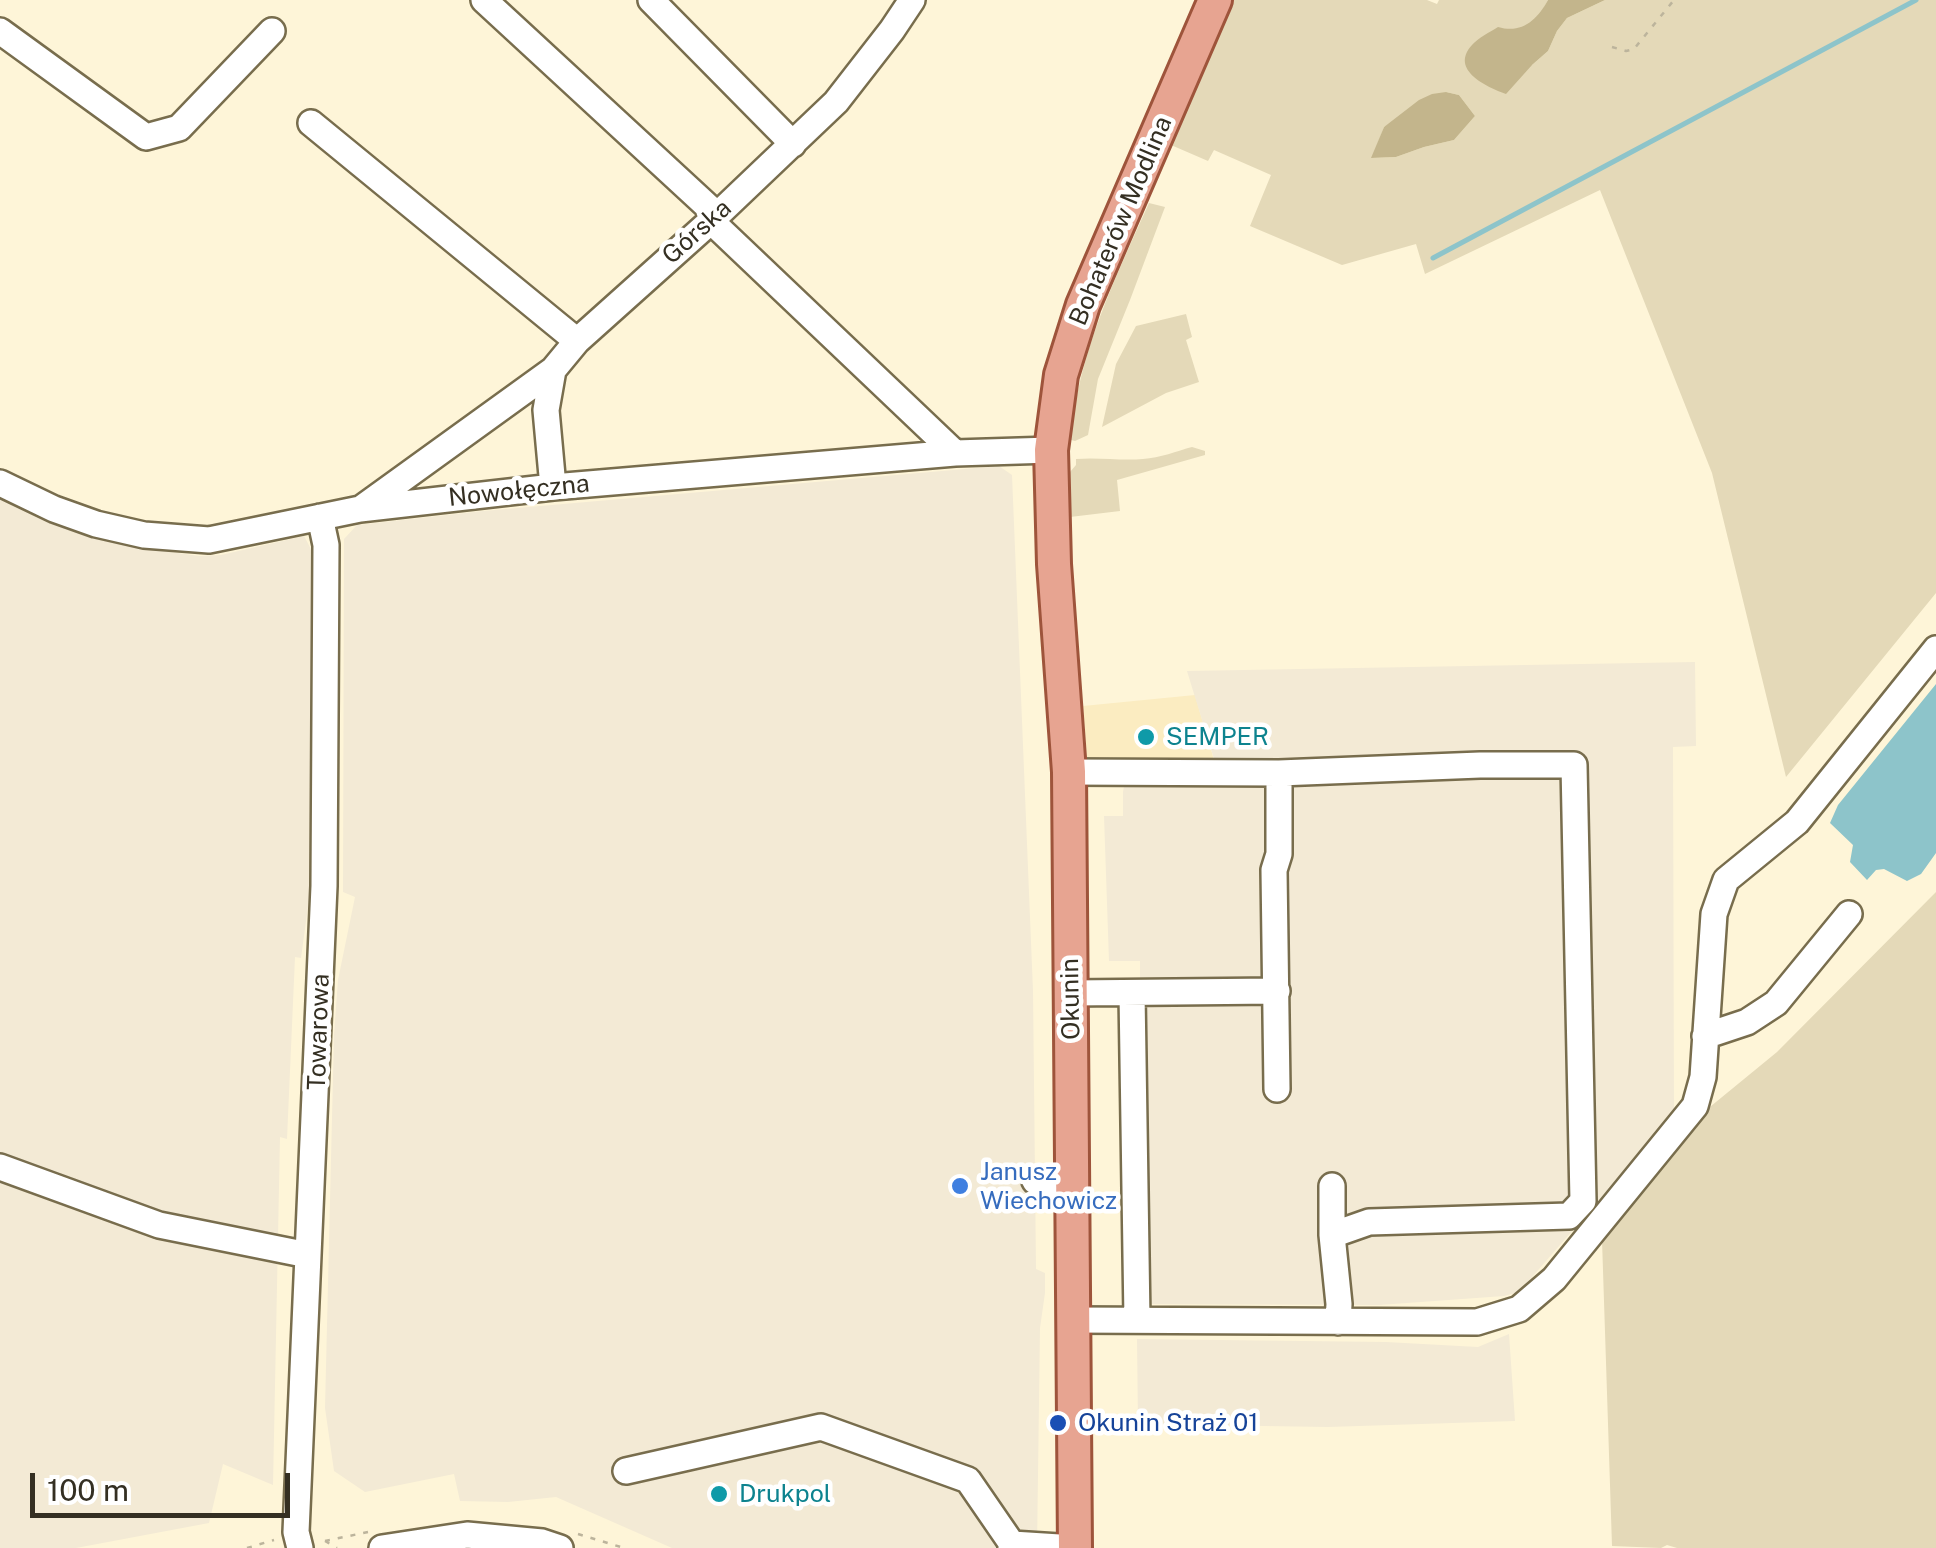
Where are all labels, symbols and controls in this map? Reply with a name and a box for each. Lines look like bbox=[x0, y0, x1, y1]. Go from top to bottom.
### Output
street label: Bohaterów Modlina bbox=[1063, 112, 1179, 330]
street label: Górska bbox=[656, 193, 738, 271]
street label: Nowołęczna bbox=[447, 469, 591, 513]
place label: SEMPER bbox=[1166, 722, 1269, 752]
marker: SEMPER bbox=[1135, 726, 1157, 748]
street label: Okunin bbox=[1055, 958, 1087, 1040]
street label: Towarowa bbox=[302, 973, 336, 1091]
place label: Janusz Wiechowicz bbox=[980, 1157, 1117, 1216]
marker: Janusz Wiechowicz bbox=[949, 1175, 971, 1197]
place label: Okunin Straż 01 bbox=[1078, 1408, 1259, 1438]
marker: Okunin Straż 01 bbox=[1047, 1412, 1069, 1434]
scale bar bbox=[35, 1453, 295, 1515]
text: 100 m bbox=[47, 1472, 129, 1508]
place label: Drukpol bbox=[739, 1479, 831, 1509]
marker: Drukpol bbox=[708, 1483, 730, 1505]

